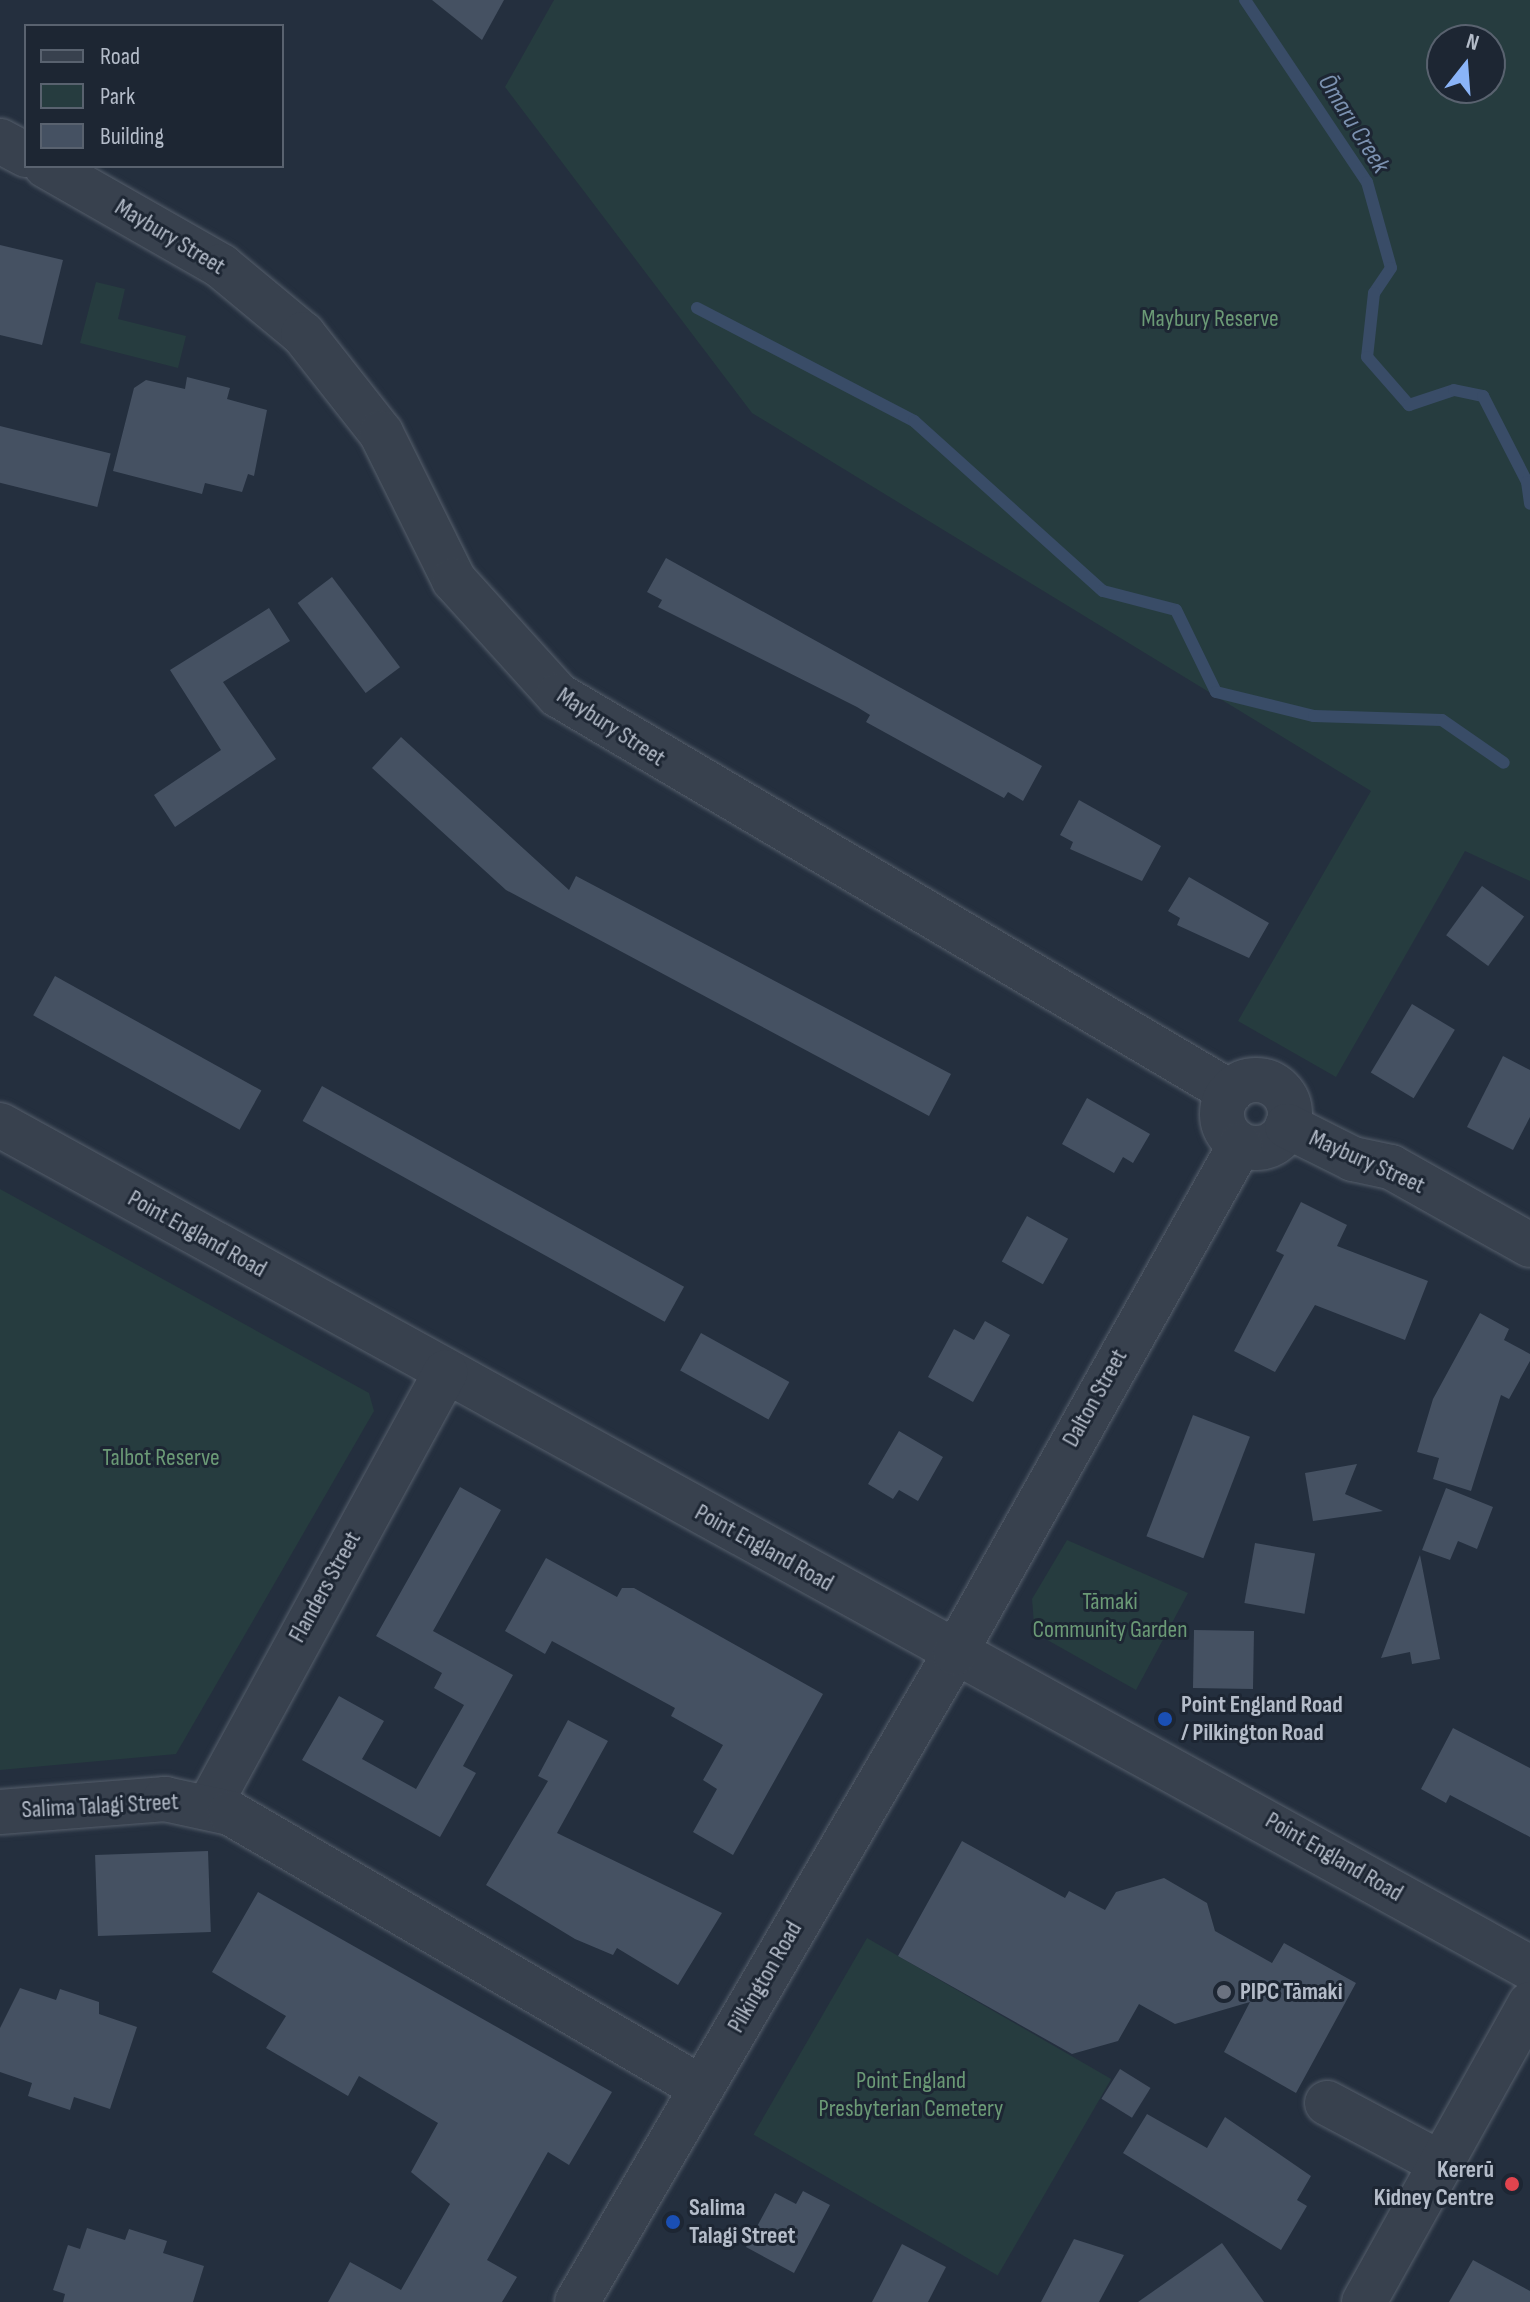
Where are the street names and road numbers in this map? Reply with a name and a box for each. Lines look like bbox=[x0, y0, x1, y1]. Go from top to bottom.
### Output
street label: Maybury Street bbox=[110, 193, 230, 281]
street label: Maybury Street bbox=[551, 681, 671, 773]
street label: Maybury Street bbox=[1305, 1124, 1429, 1200]
street label: Point England Road bbox=[123, 1184, 271, 1284]
street label: Dalton Street bbox=[1056, 1344, 1134, 1452]
street label: Point England Road bbox=[690, 1498, 838, 1598]
street label: Flanders Street bbox=[283, 1527, 367, 1647]
street label: Salima Talagi Street bbox=[21, 1788, 179, 1824]
street label: Point England Road bbox=[1260, 1806, 1408, 1908]
street label: Pilkington Road bbox=[722, 1916, 808, 2038]

